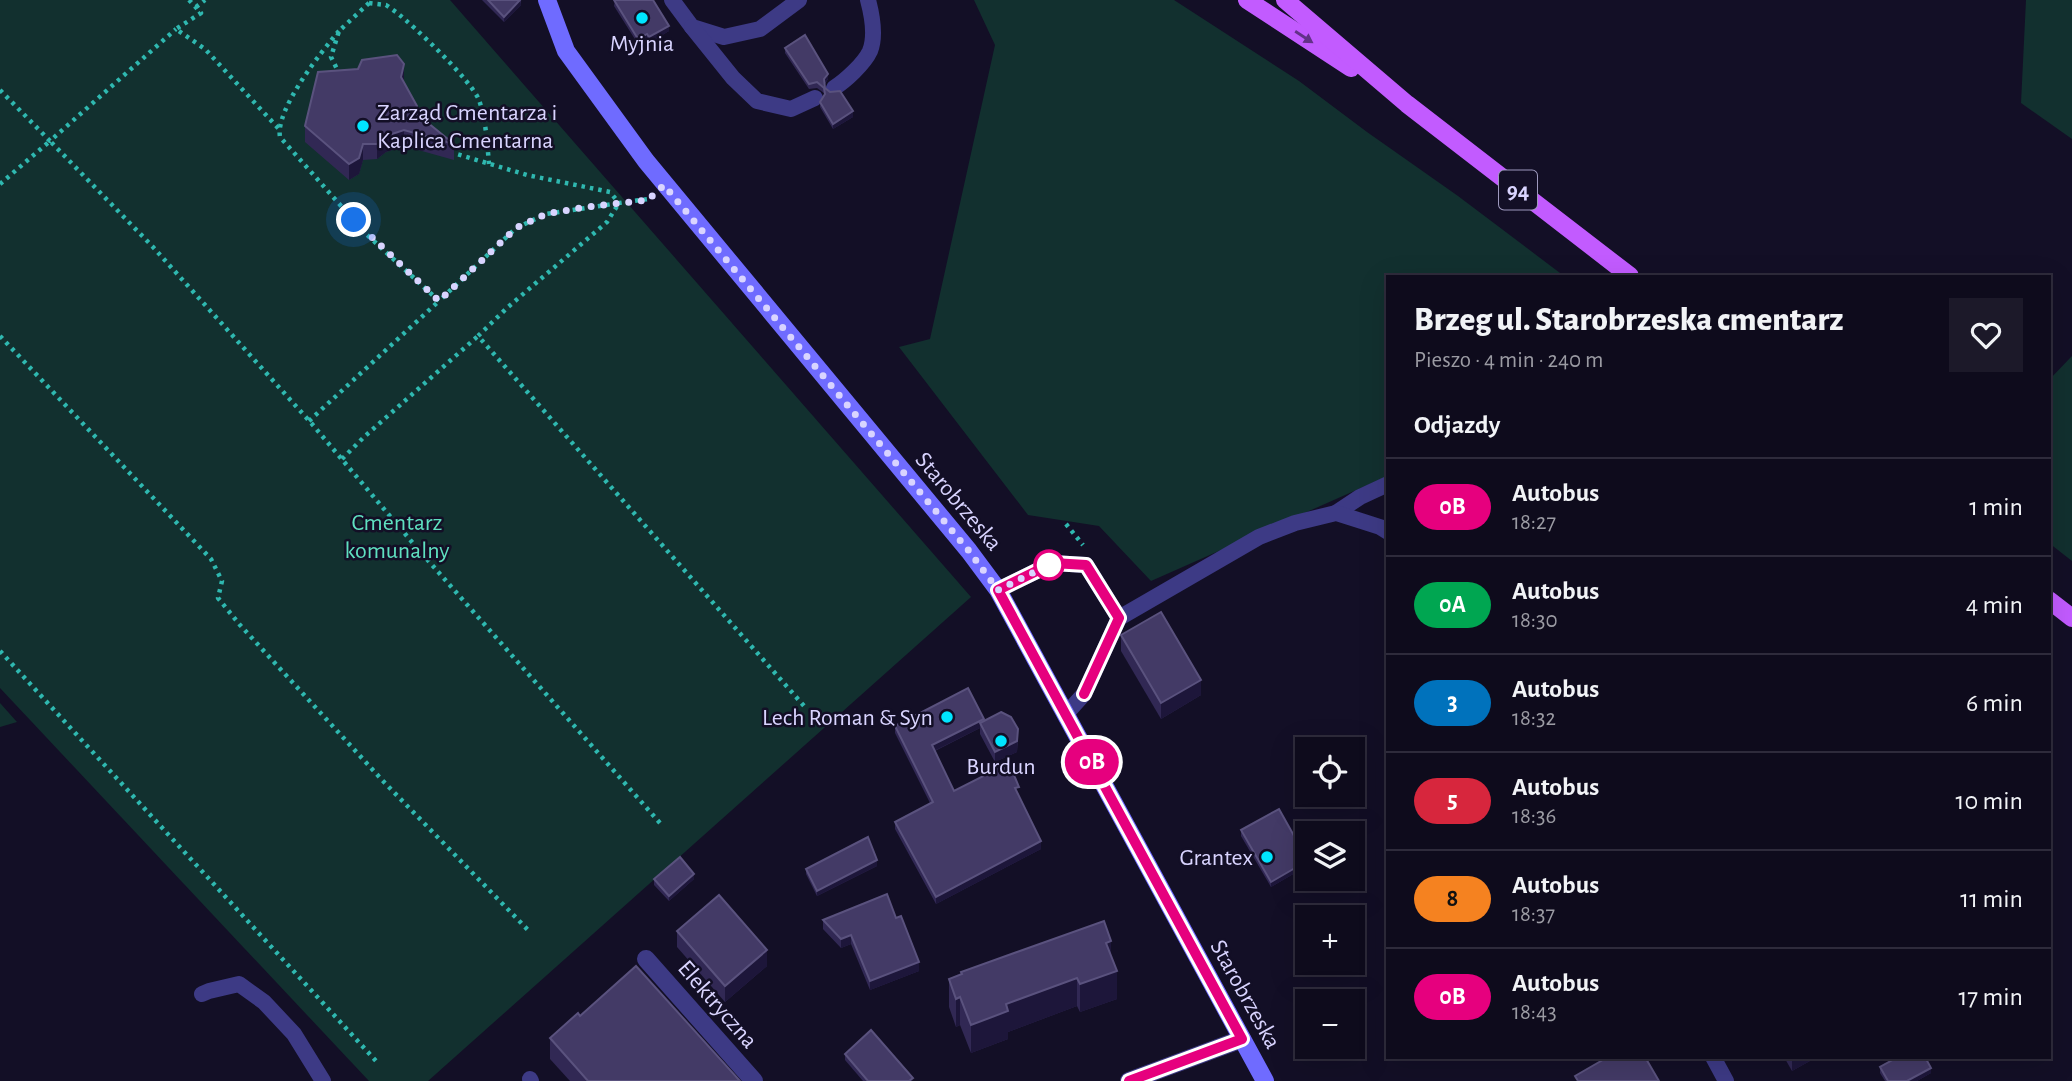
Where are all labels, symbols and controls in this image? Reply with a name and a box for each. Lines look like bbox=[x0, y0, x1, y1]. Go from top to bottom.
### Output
marker: Myjnia bbox=[634, 10, 650, 26]
one-way arrow bbox=[1294, 31, 1314, 44]
place label: Myjnia bbox=[610, 32, 674, 56]
place label: Zarząd Cmentarza i Kaplica Cmentarna bbox=[377, 101, 557, 153]
marker: Zarząd Cmentarza i Kaplica Cmentarna bbox=[355, 118, 371, 134]
road number: 94 bbox=[1499, 170, 1537, 210]
your location bbox=[336, 202, 371, 237]
button: heart bbox=[1949, 298, 2023, 372]
text: Brzeg ul. Starobrzeska cmentarz bbox=[1414, 304, 1843, 337]
text: Pieszo · 4 min · 240 m bbox=[1414, 349, 1603, 372]
text: Odjazdy bbox=[1414, 412, 1500, 438]
street label: Starobrzeska bbox=[910, 448, 1006, 555]
text: Autobus bbox=[1512, 480, 1599, 506]
text: 1 min bbox=[1969, 494, 2023, 520]
text: 0B bbox=[1439, 495, 1466, 519]
park label: Cmentarz komunalny bbox=[345, 511, 449, 563]
text: 18:27 bbox=[1512, 511, 1556, 534]
unlabelled marker bbox=[1034, 550, 1064, 580]
text: Autobus bbox=[1512, 578, 1599, 604]
text: 4 min bbox=[1966, 592, 2023, 618]
text: 0A bbox=[1439, 593, 1466, 617]
text: 18:30 bbox=[1512, 609, 1558, 632]
text: Autobus bbox=[1512, 676, 1599, 702]
text: 6 min bbox=[1966, 690, 2023, 716]
text: 3 bbox=[1447, 691, 1458, 715]
place label: Lech Roman & Syn bbox=[762, 706, 933, 730]
text: 18:32 bbox=[1512, 707, 1556, 730]
marker: Lech Roman & Syn bbox=[939, 709, 955, 725]
marker: Burdun bbox=[993, 733, 1009, 749]
map controls bbox=[1295, 737, 1365, 1059]
button: locate bbox=[1295, 737, 1365, 807]
line badge: 0B bbox=[1060, 739, 1124, 785]
text: 0B bbox=[1079, 750, 1105, 774]
place label: Burdun bbox=[966, 755, 1036, 779]
text: Autobus bbox=[1512, 774, 1599, 800]
text: 10 min bbox=[1956, 788, 2023, 814]
text: 5 bbox=[1447, 789, 1458, 813]
text: 18:36 bbox=[1512, 805, 1556, 828]
button: layers bbox=[1295, 821, 1365, 891]
place label: Grantex bbox=[1180, 846, 1254, 870]
marker: Grantex bbox=[1259, 849, 1275, 865]
text: Autobus bbox=[1512, 872, 1599, 898]
text: 11 min bbox=[1960, 886, 2023, 912]
text: 8 bbox=[1447, 887, 1458, 911]
text: 18:37 bbox=[1512, 903, 1555, 926]
button: + bbox=[1295, 905, 1365, 975]
street label: Starobrzeska bbox=[1205, 936, 1285, 1053]
street label: Elektryczna bbox=[673, 956, 762, 1053]
text: Autobus bbox=[1512, 970, 1599, 996]
text: 17 min bbox=[1958, 984, 2023, 1010]
text: 0B bbox=[1439, 985, 1466, 1009]
button: − bbox=[1295, 989, 1365, 1059]
text: 18:43 bbox=[1512, 1001, 1557, 1024]

